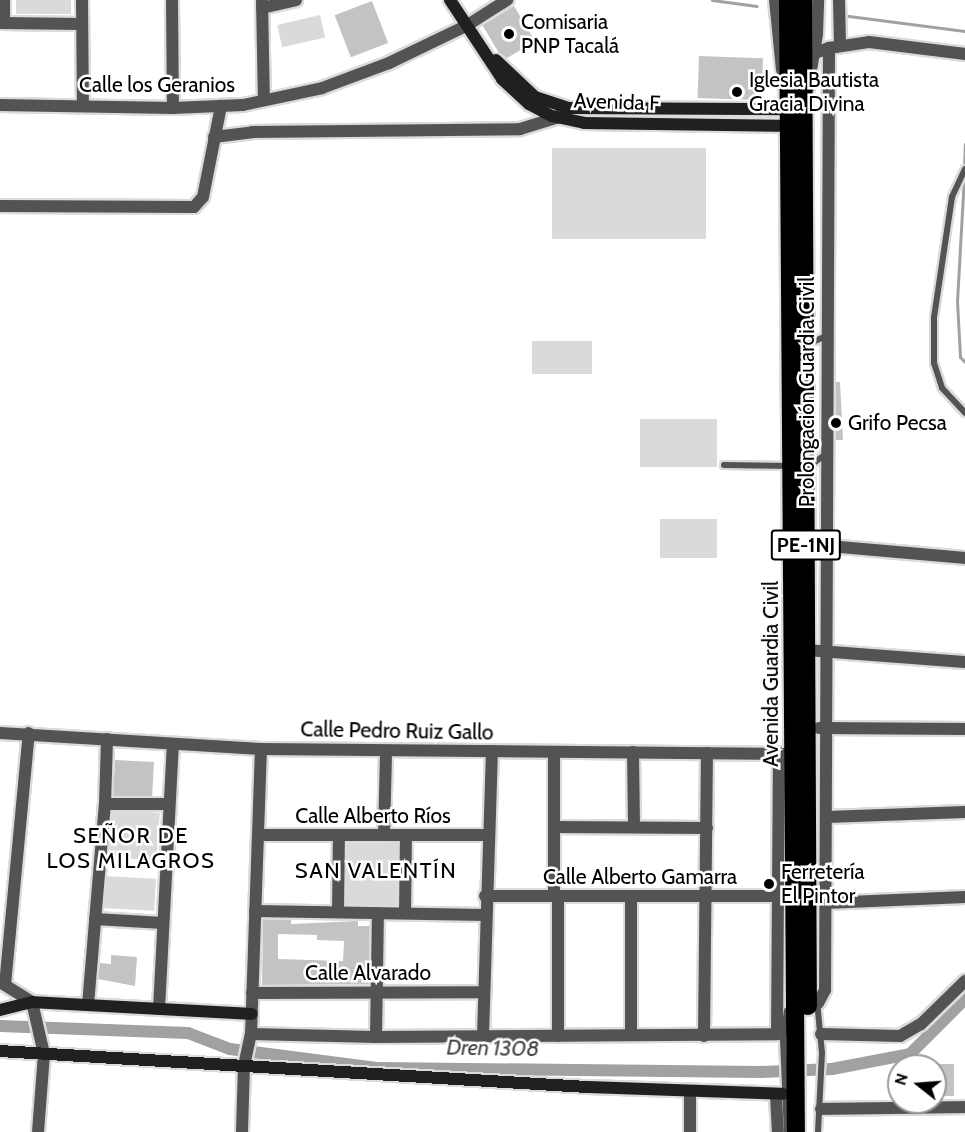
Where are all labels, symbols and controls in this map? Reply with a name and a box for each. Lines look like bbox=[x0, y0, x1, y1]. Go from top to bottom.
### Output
place label: Comisaria PNP Tacalá bbox=[521, 9, 619, 59]
marker: Comisaria PNP Tacalá bbox=[502, 27, 516, 41]
place label: Iglesia Bautista Gracia Divina bbox=[749, 67, 879, 117]
street label: Calle los Geranios bbox=[79, 72, 235, 98]
marker: Iglesia Bautista Gracia Divina bbox=[730, 85, 744, 99]
street label: Avenida F bbox=[573, 88, 661, 116]
street label: Prolongación Guardia Civil bbox=[794, 277, 820, 507]
place label: Grifo Pecsa bbox=[848, 410, 947, 436]
marker: Grifo Pecsa bbox=[829, 416, 843, 430]
road number: PE-1NJ bbox=[770, 528, 842, 562]
street label: Avenida Guardia Civil bbox=[758, 581, 784, 767]
street label: Calle Pedro Ruiz Gallo bbox=[300, 717, 494, 745]
street label: Calle Alberto Ríos bbox=[295, 803, 451, 829]
district label: SEÑOR DE LOS MILAGROS bbox=[47, 822, 215, 873]
district label: SAN VALENTÍN bbox=[295, 858, 457, 884]
place label: Ferretería El Pintor bbox=[781, 859, 864, 909]
street label: Calle Alberto Gamarra bbox=[543, 864, 737, 890]
marker: Ferretería El Pintor bbox=[762, 877, 776, 891]
street label: Calle Alvarado bbox=[305, 960, 431, 986]
water label: Dren 1308 bbox=[446, 1034, 540, 1062]
north arrow bbox=[887, 1054, 947, 1114]
text: N bbox=[890, 1071, 912, 1087]

